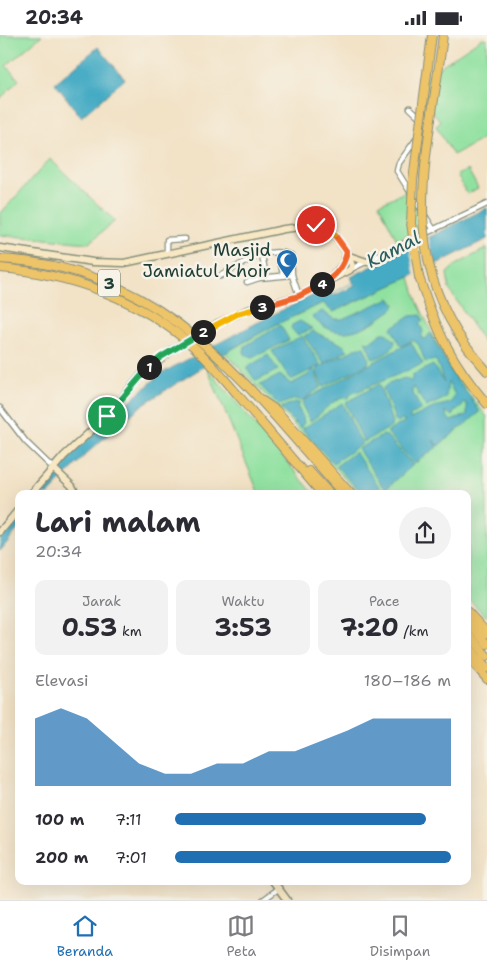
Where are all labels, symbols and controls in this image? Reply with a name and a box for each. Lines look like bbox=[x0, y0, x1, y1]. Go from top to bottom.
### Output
text: 20:34 bbox=[25, 5, 83, 30]
pin bbox=[295, 204, 337, 246]
icon: check bbox=[302, 211, 330, 239]
water label: Kamal bbox=[362, 225, 425, 274]
place label: Masjid Jamiatul Khoir bbox=[142, 238, 271, 283]
mosque icon: Masjid Jamiatul Khoir bbox=[275, 248, 299, 279]
road number: 3 bbox=[98, 269, 120, 297]
pin: 4 bbox=[310, 271, 334, 297]
text: 4 bbox=[318, 275, 327, 293]
pin: 3 bbox=[250, 295, 274, 319]
text: 3 bbox=[258, 298, 267, 316]
pin: 2 bbox=[190, 319, 216, 345]
text: 2 bbox=[199, 323, 208, 341]
pin: 1 bbox=[136, 355, 162, 379]
text: 1 bbox=[146, 358, 153, 376]
pin bbox=[86, 395, 128, 437]
icon: arrive bbox=[93, 402, 121, 430]
text: Lari malam bbox=[35, 503, 200, 541]
button: share bbox=[399, 507, 451, 559]
text: 20:34 bbox=[35, 541, 82, 562]
text: Jarak bbox=[82, 592, 121, 610]
text: Waktu bbox=[221, 592, 265, 610]
text: Pace bbox=[369, 592, 400, 610]
text: 0.53 bbox=[61, 610, 117, 644]
text: 3:53 bbox=[214, 610, 272, 644]
text: 7:20 bbox=[340, 610, 399, 644]
text: km bbox=[117, 622, 142, 640]
text: /km bbox=[399, 622, 429, 640]
text: Elevasi bbox=[35, 670, 89, 691]
text: 180–186 m bbox=[364, 670, 451, 691]
text: 100 m bbox=[35, 809, 84, 830]
text: 7:11 bbox=[115, 809, 142, 830]
text: 200 m bbox=[35, 847, 88, 868]
text: 7:01 bbox=[115, 847, 147, 868]
tab: Beranda bbox=[57, 912, 113, 960]
tab: Peta bbox=[226, 912, 256, 960]
tab: Disimpan bbox=[370, 912, 430, 960]

